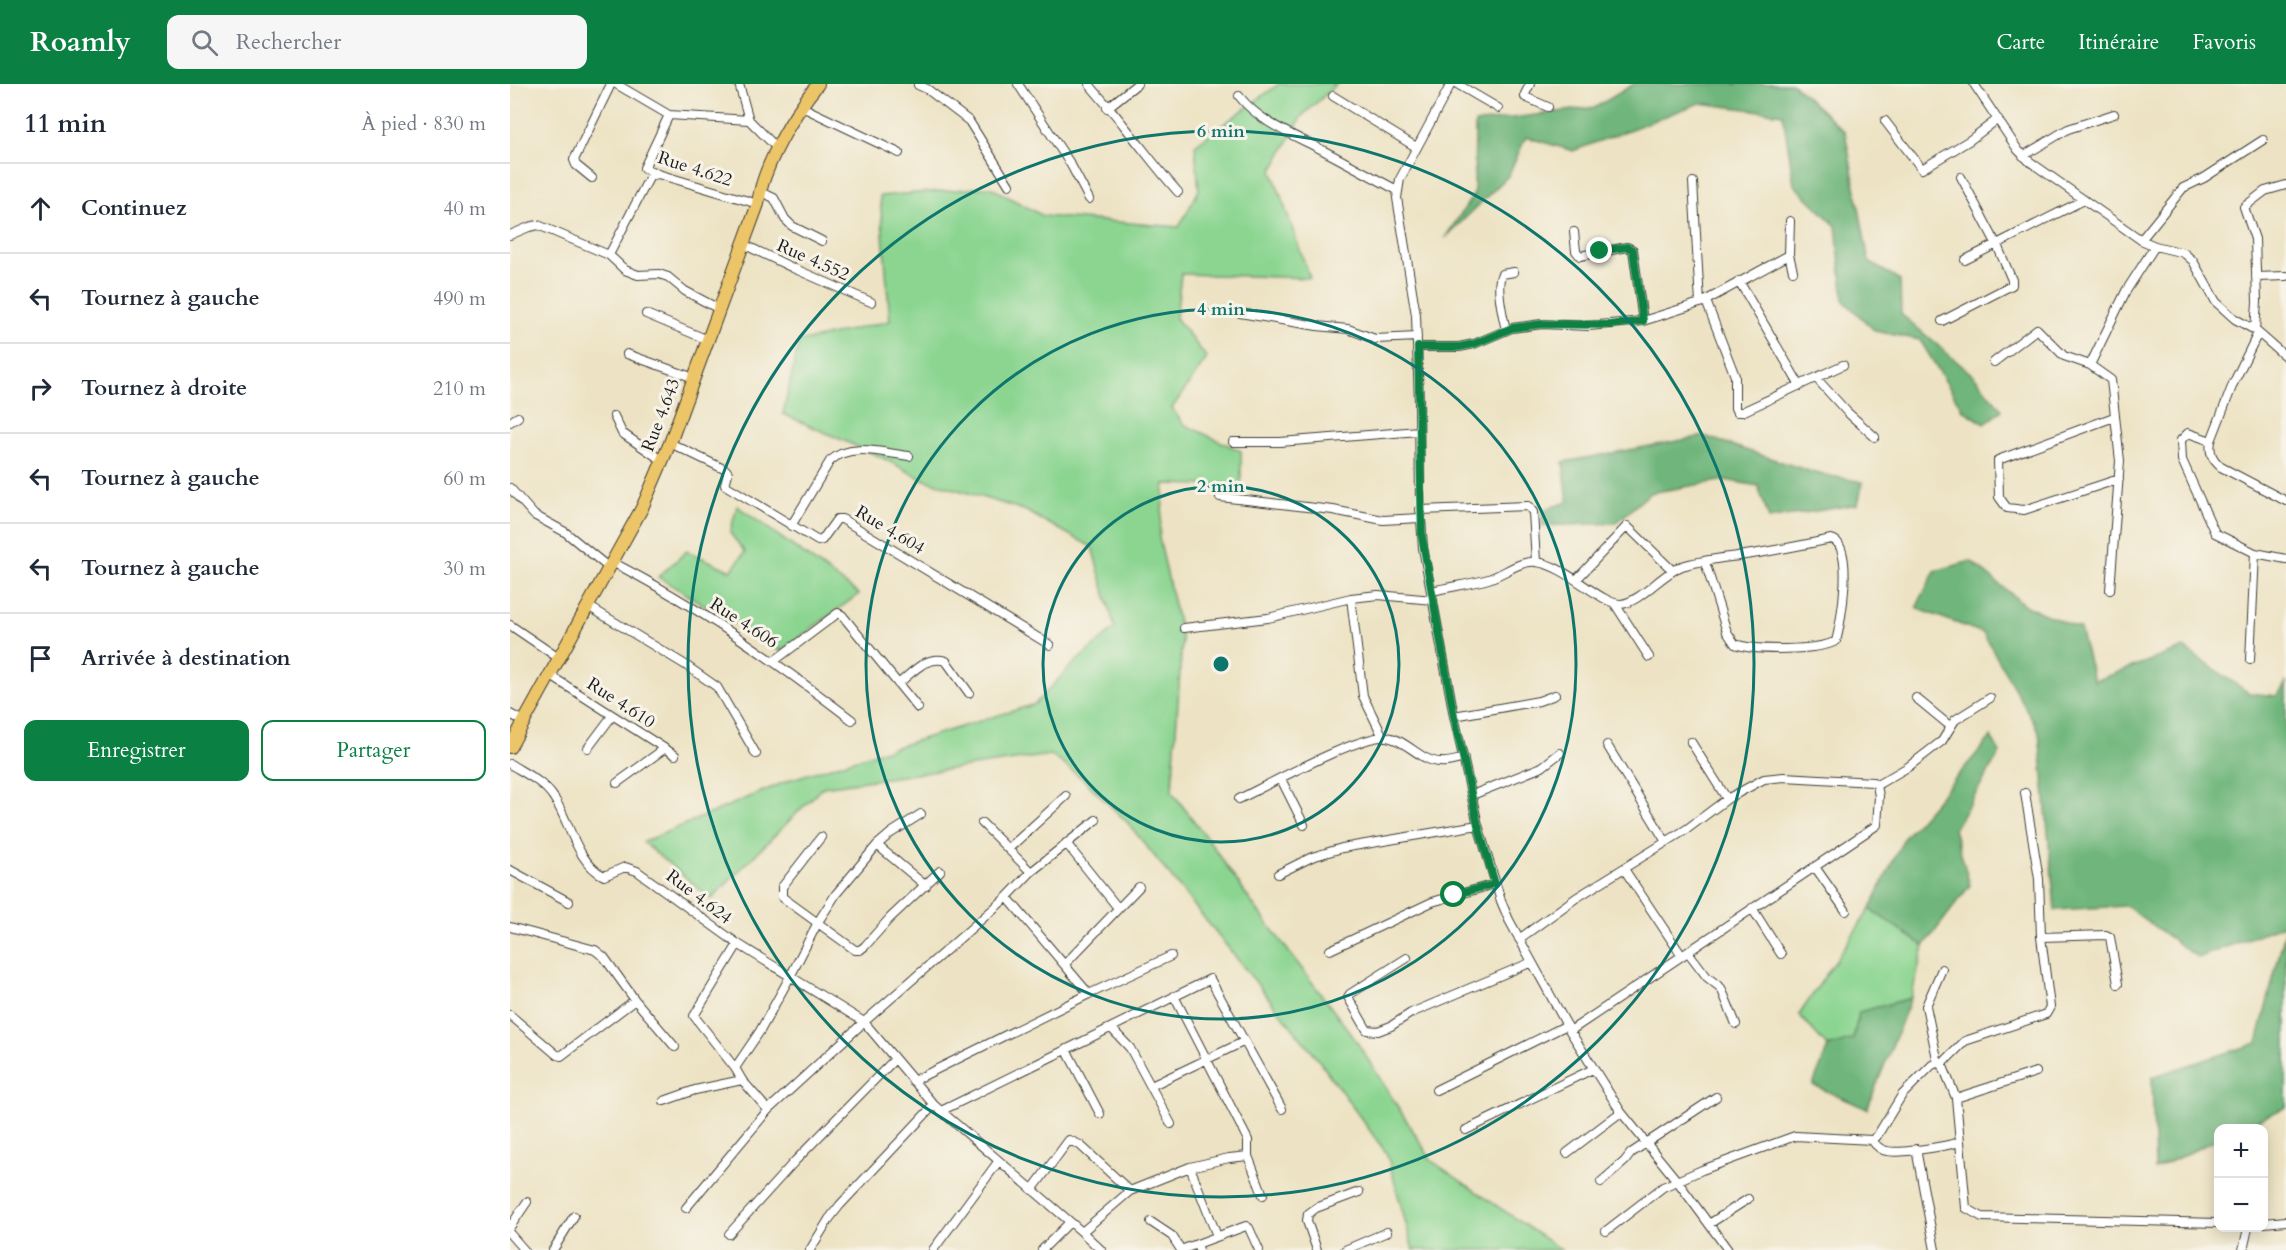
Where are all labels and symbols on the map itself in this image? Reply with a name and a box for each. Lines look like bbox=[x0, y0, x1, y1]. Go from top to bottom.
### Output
text: 6 min bbox=[1197, 119, 1245, 144]
street label: Rue 4.622 bbox=[655, 145, 735, 193]
street label: Rue 4.552 bbox=[773, 233, 853, 287]
route end bbox=[1586, 237, 1612, 263]
text: 4 min bbox=[1197, 297, 1245, 322]
street label: Rue 4.643 bbox=[636, 375, 686, 455]
text: 2 min bbox=[1197, 474, 1245, 499]
street label: Rue 4.604 bbox=[851, 500, 929, 560]
street label: Rue 4.606 bbox=[705, 592, 783, 654]
centre of rings bbox=[1211, 654, 1231, 674]
street label: Rue 4.610 bbox=[582, 672, 660, 734]
street label: Rue 4.624 bbox=[661, 864, 737, 930]
route start bbox=[1440, 881, 1466, 907]

